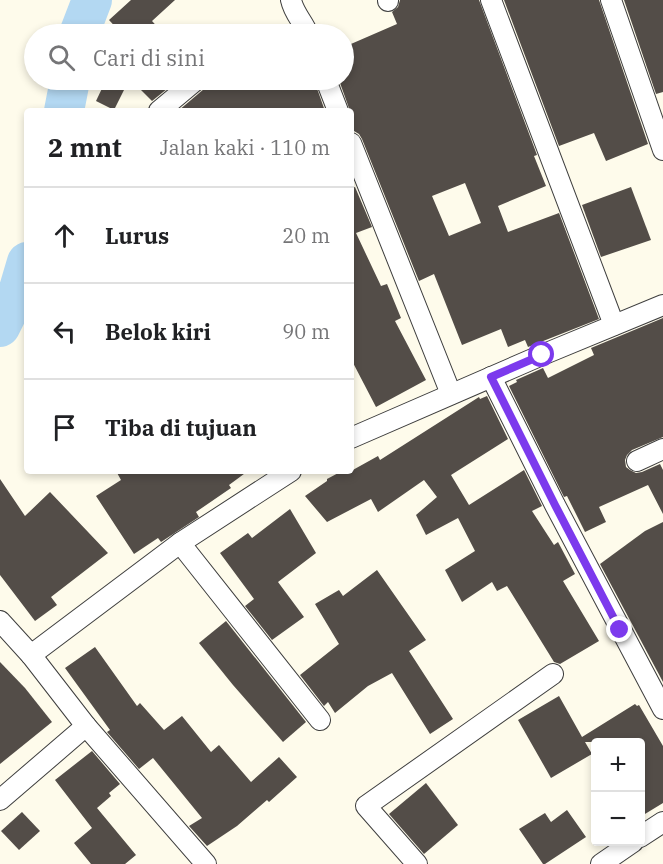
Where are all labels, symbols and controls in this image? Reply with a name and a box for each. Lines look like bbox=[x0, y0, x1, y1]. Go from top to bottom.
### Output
search box bbox=[24, 24, 354, 90]
icon: search bbox=[45, 41, 78, 74]
text: Cari di sini bbox=[93, 43, 205, 72]
text: 2 mnt bbox=[48, 130, 122, 164]
text: Jalan kaki · 110 m bbox=[160, 134, 330, 161]
icon: ahead bbox=[48, 219, 81, 252]
text: Lurus bbox=[105, 221, 169, 250]
text: 20 m bbox=[282, 222, 330, 249]
icon: left bbox=[48, 315, 81, 348]
text: Belok kiri bbox=[105, 317, 211, 346]
text: 90 m bbox=[282, 318, 330, 345]
route start bbox=[528, 341, 554, 367]
icon: arrive bbox=[48, 411, 81, 444]
text: Tiba di tujuan bbox=[105, 413, 257, 442]
route end bbox=[606, 616, 632, 642]
map controls bbox=[591, 738, 645, 846]
button: + bbox=[591, 738, 645, 792]
button: − bbox=[591, 792, 645, 846]

